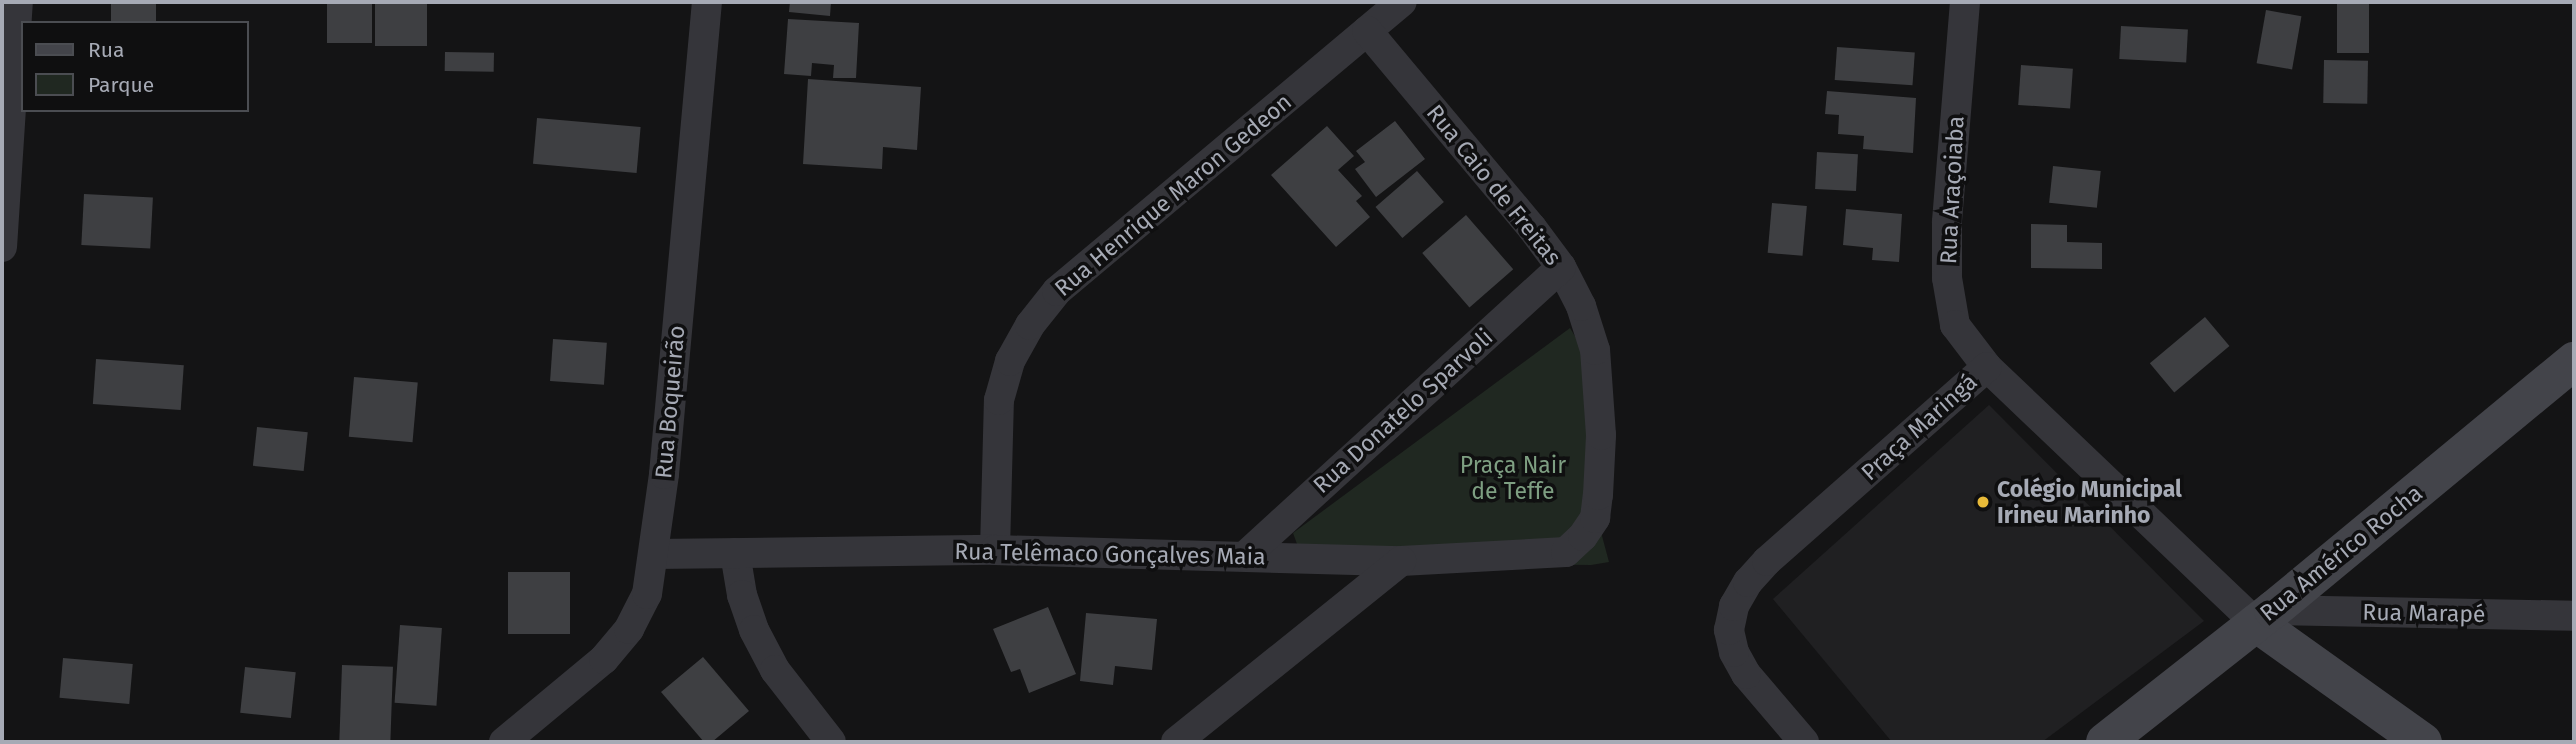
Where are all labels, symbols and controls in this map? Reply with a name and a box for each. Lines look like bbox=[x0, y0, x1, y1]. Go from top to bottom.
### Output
legend bbox=[21, 21, 248, 112]
text: Rua bbox=[88, 37, 124, 63]
text: Parque bbox=[88, 72, 154, 98]
street label: Rua Henrique Maron Gedeon bbox=[1049, 88, 1297, 302]
street label: Rua Caio de Freitas bbox=[1421, 99, 1567, 271]
street label: Rua Araçoiaba bbox=[1934, 115, 1970, 265]
street label: Rua Donatelo Sparvoli bbox=[1308, 323, 1498, 499]
street label: Rua Boqueirão bbox=[650, 324, 690, 480]
street label: Praça Maringá bbox=[1855, 368, 1983, 486]
park label: Praça Nair de Teffe bbox=[1460, 451, 1566, 505]
place label: Colégio Municipal Irineu Marinho bbox=[1997, 475, 2182, 529]
street label: Rua Américo Rocha bbox=[2254, 479, 2428, 627]
marker: Colégio Municipal Irineu Marinho bbox=[1975, 494, 1991, 510]
street label: Rua Telêmaco Gonçalves Maia bbox=[954, 537, 1266, 571]
street label: Rua Marapé bbox=[2362, 598, 2486, 628]

